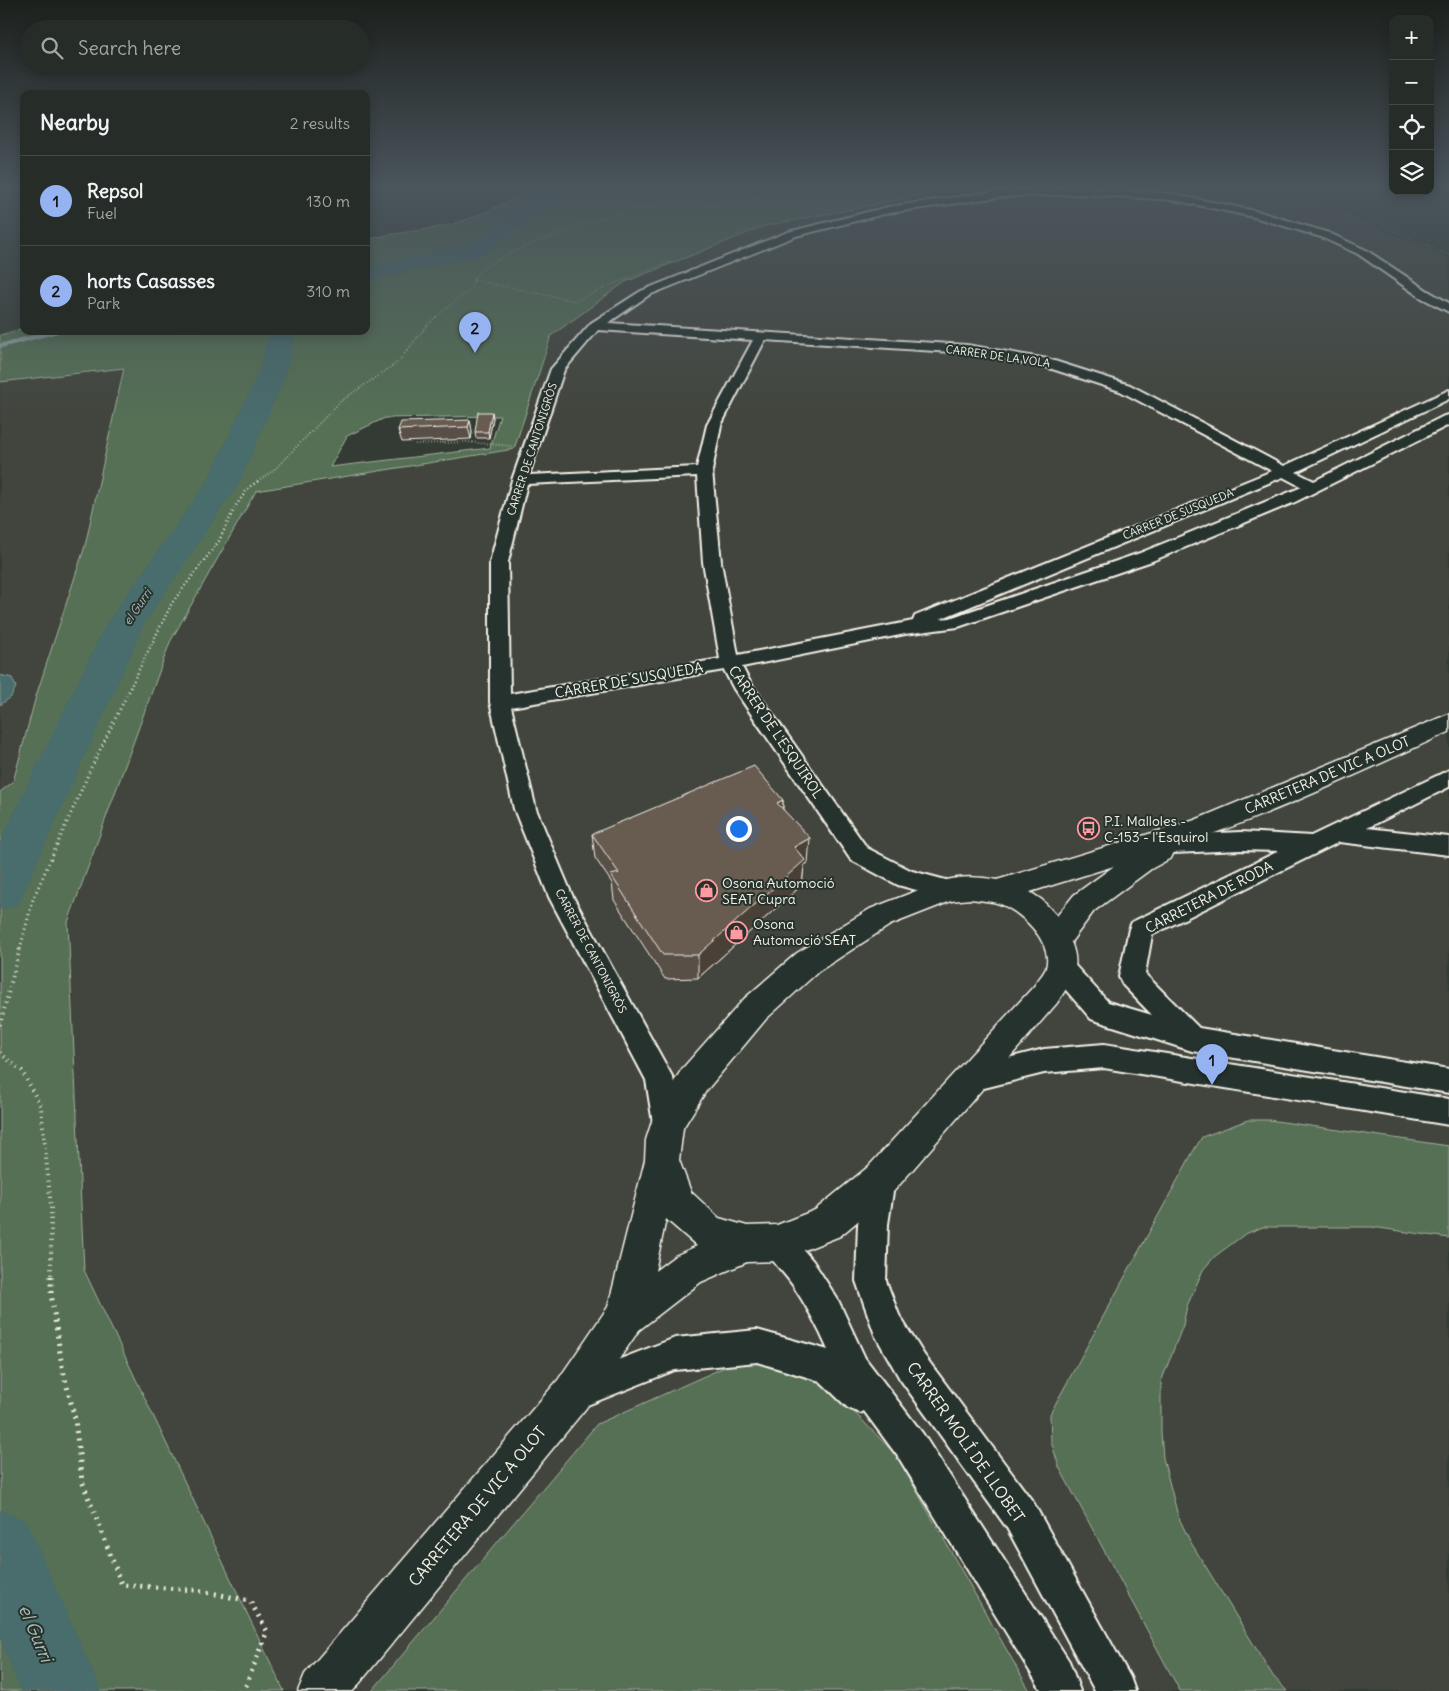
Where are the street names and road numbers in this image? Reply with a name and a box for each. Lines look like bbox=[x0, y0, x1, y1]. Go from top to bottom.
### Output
street label: CARRER DE LA VOLA bbox=[945, 342, 1051, 370]
street label: CARRER DE CANTONIGRÒS bbox=[503, 381, 560, 517]
street label: CARRER DE SUSQUEDA bbox=[1121, 485, 1235, 543]
street label: CARRER DE SUSQUEDA bbox=[553, 658, 705, 702]
street label: CARRER DE L'ESQUIROL bbox=[725, 662, 827, 802]
street label: CARRETERA DE VIC A OLOT bbox=[1242, 732, 1412, 818]
street label: CARRETERA DE RODA bbox=[1142, 857, 1276, 937]
street label: CARRER DE CANTONIGRÒS bbox=[552, 886, 631, 1016]
street label: CARRER MOLÍ DE LLOBET bbox=[903, 1358, 1029, 1526]
street label: CARRETERA DE VIC A OLOT bbox=[404, 1422, 550, 1590]

